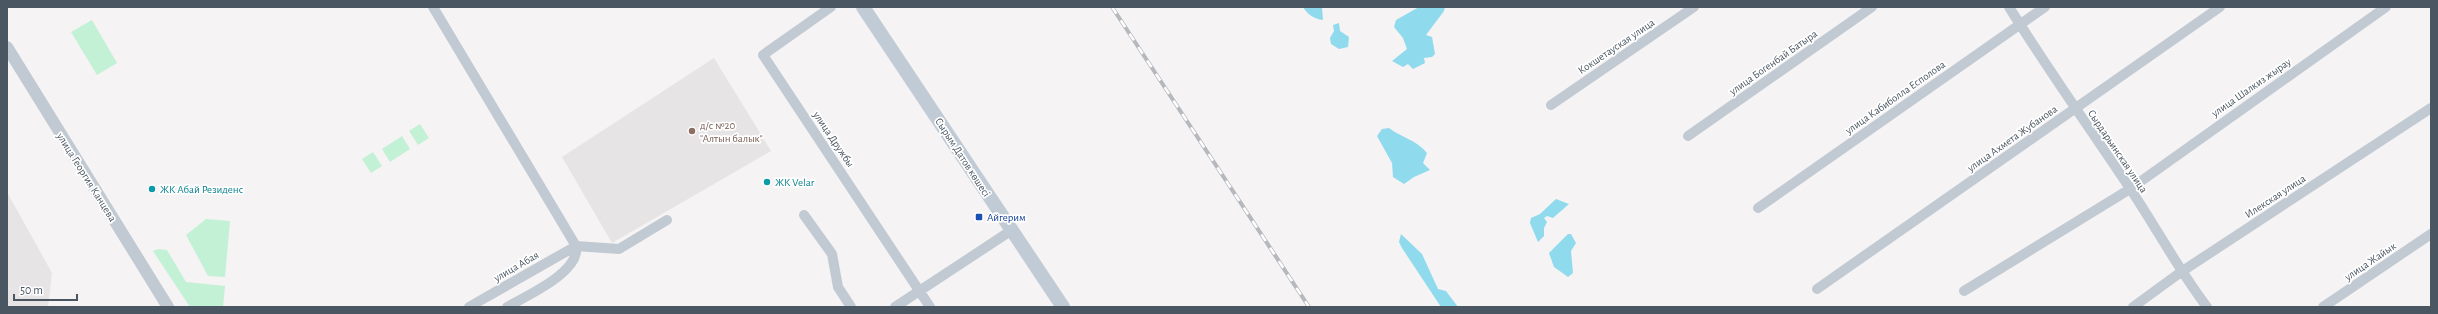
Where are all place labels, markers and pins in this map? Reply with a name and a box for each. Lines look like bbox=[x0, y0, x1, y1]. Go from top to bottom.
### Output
place label: д/с №20 "Алтын балык" bbox=[700, 120, 763, 144]
marker: д/с №20 "Алтын балык" bbox=[687, 126, 697, 136]
marker: ЖК Velar bbox=[762, 177, 772, 187]
place label: ЖК Velar bbox=[775, 177, 815, 188]
marker: ЖК Абай Резиденс bbox=[147, 184, 157, 194]
place label: ЖК Абай Резиденс bbox=[160, 184, 243, 195]
marker: Айгерим bbox=[974, 212, 984, 222]
place label: Айгерим bbox=[987, 212, 1026, 223]

